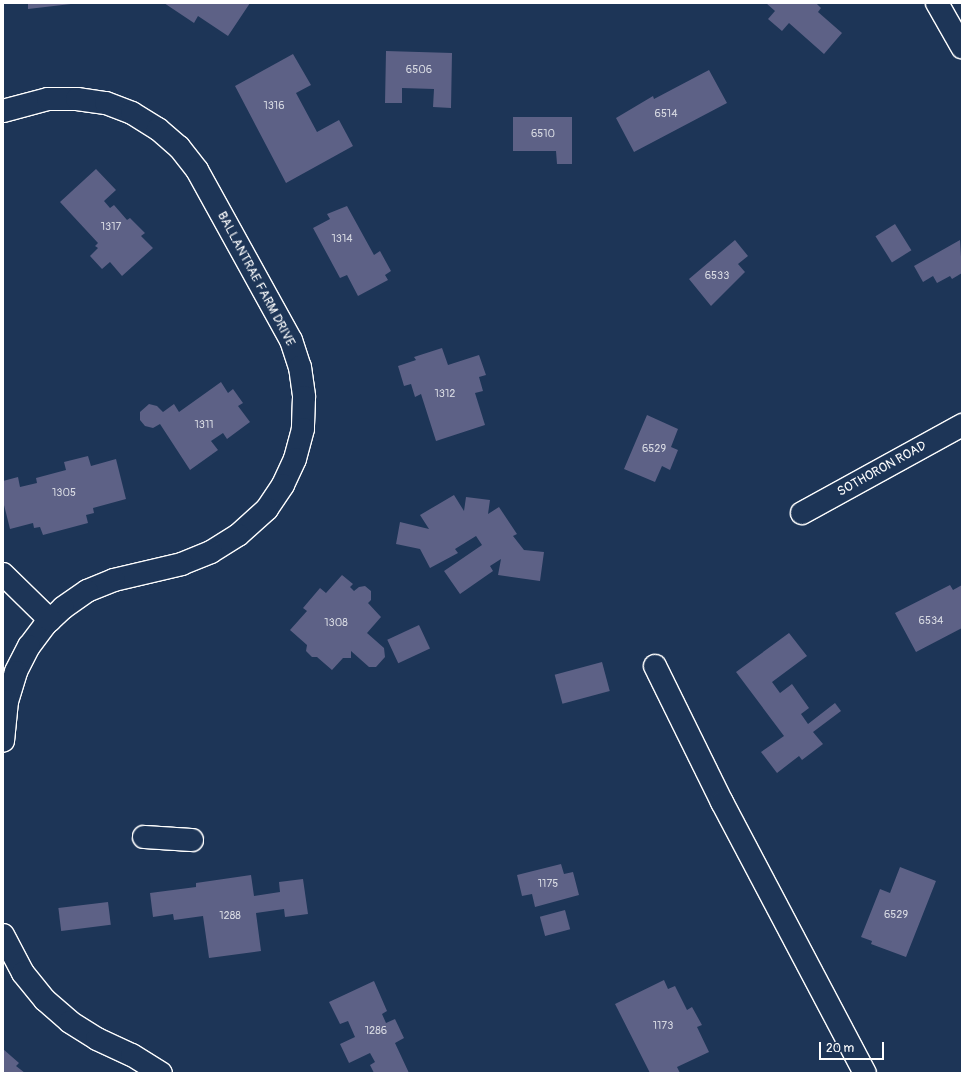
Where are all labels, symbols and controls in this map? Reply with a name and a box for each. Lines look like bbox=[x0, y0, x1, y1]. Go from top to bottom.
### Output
house number: 6506 bbox=[406, 63, 432, 77]
house number: 1316 bbox=[263, 99, 285, 113]
house number: 6514 bbox=[654, 107, 678, 121]
house number: 6510 bbox=[531, 127, 555, 141]
street label: BALLANTRAE FARM DRIVE bbox=[214, 209, 298, 349]
house number: 1317 bbox=[101, 220, 121, 234]
house number: 1314 bbox=[331, 232, 353, 246]
house number: 6533 bbox=[705, 269, 729, 283]
house number: 1312 bbox=[435, 387, 455, 401]
house number: 1311 bbox=[194, 418, 214, 432]
street label: SOTHORON ROAD bbox=[835, 438, 929, 500]
house number: 6529 bbox=[642, 442, 666, 456]
house number: 1305 bbox=[52, 486, 76, 500]
house number: 6534 bbox=[919, 614, 943, 628]
house number: 1308 bbox=[324, 616, 348, 630]
house number: 1175 bbox=[538, 877, 558, 891]
house number: 6529 bbox=[884, 908, 908, 922]
house number: 1288 bbox=[219, 909, 241, 923]
house number: 1173 bbox=[653, 1019, 673, 1033]
house number: 1286 bbox=[365, 1024, 387, 1038]
scale bar bbox=[821, 1034, 886, 1060]
text: 20 m bbox=[826, 1041, 854, 1056]

